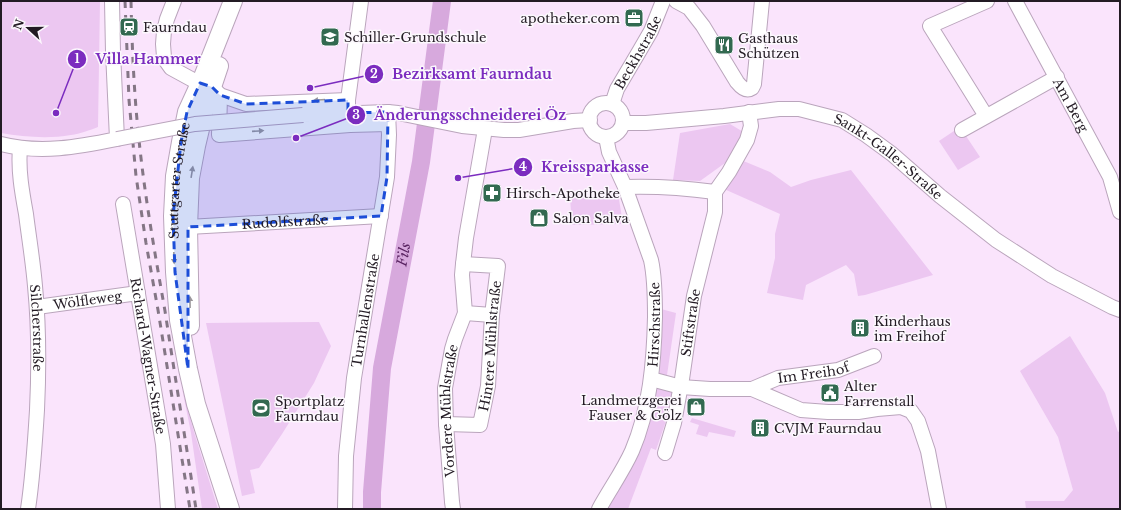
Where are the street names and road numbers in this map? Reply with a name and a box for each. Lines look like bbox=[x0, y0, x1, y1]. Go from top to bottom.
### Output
street label: Beckhstraße bbox=[610, 13, 665, 92]
street label: Am Berg bbox=[1049, 74, 1093, 135]
street label: Sankt-Galler-Straße bbox=[833, 110, 946, 203]
street label: Stuttgarter Straße bbox=[164, 121, 193, 240]
street label: Rudolfstraße bbox=[241, 211, 328, 232]
street label: Turnhallenstraße bbox=[347, 252, 383, 369]
street label: Richard-Wagner-Straße bbox=[127, 276, 170, 435]
street label: Hintere Mühlstraße bbox=[475, 279, 505, 413]
street label: Hirschstraße bbox=[644, 281, 664, 368]
street label: Silcherstraße bbox=[26, 284, 47, 372]
street label: Wölfleweg bbox=[51, 287, 123, 313]
street label: Stiftstraße bbox=[677, 287, 704, 358]
street label: Vordere Mühlstraße bbox=[437, 342, 462, 479]
street label: Im Freihof bbox=[776, 357, 853, 386]

